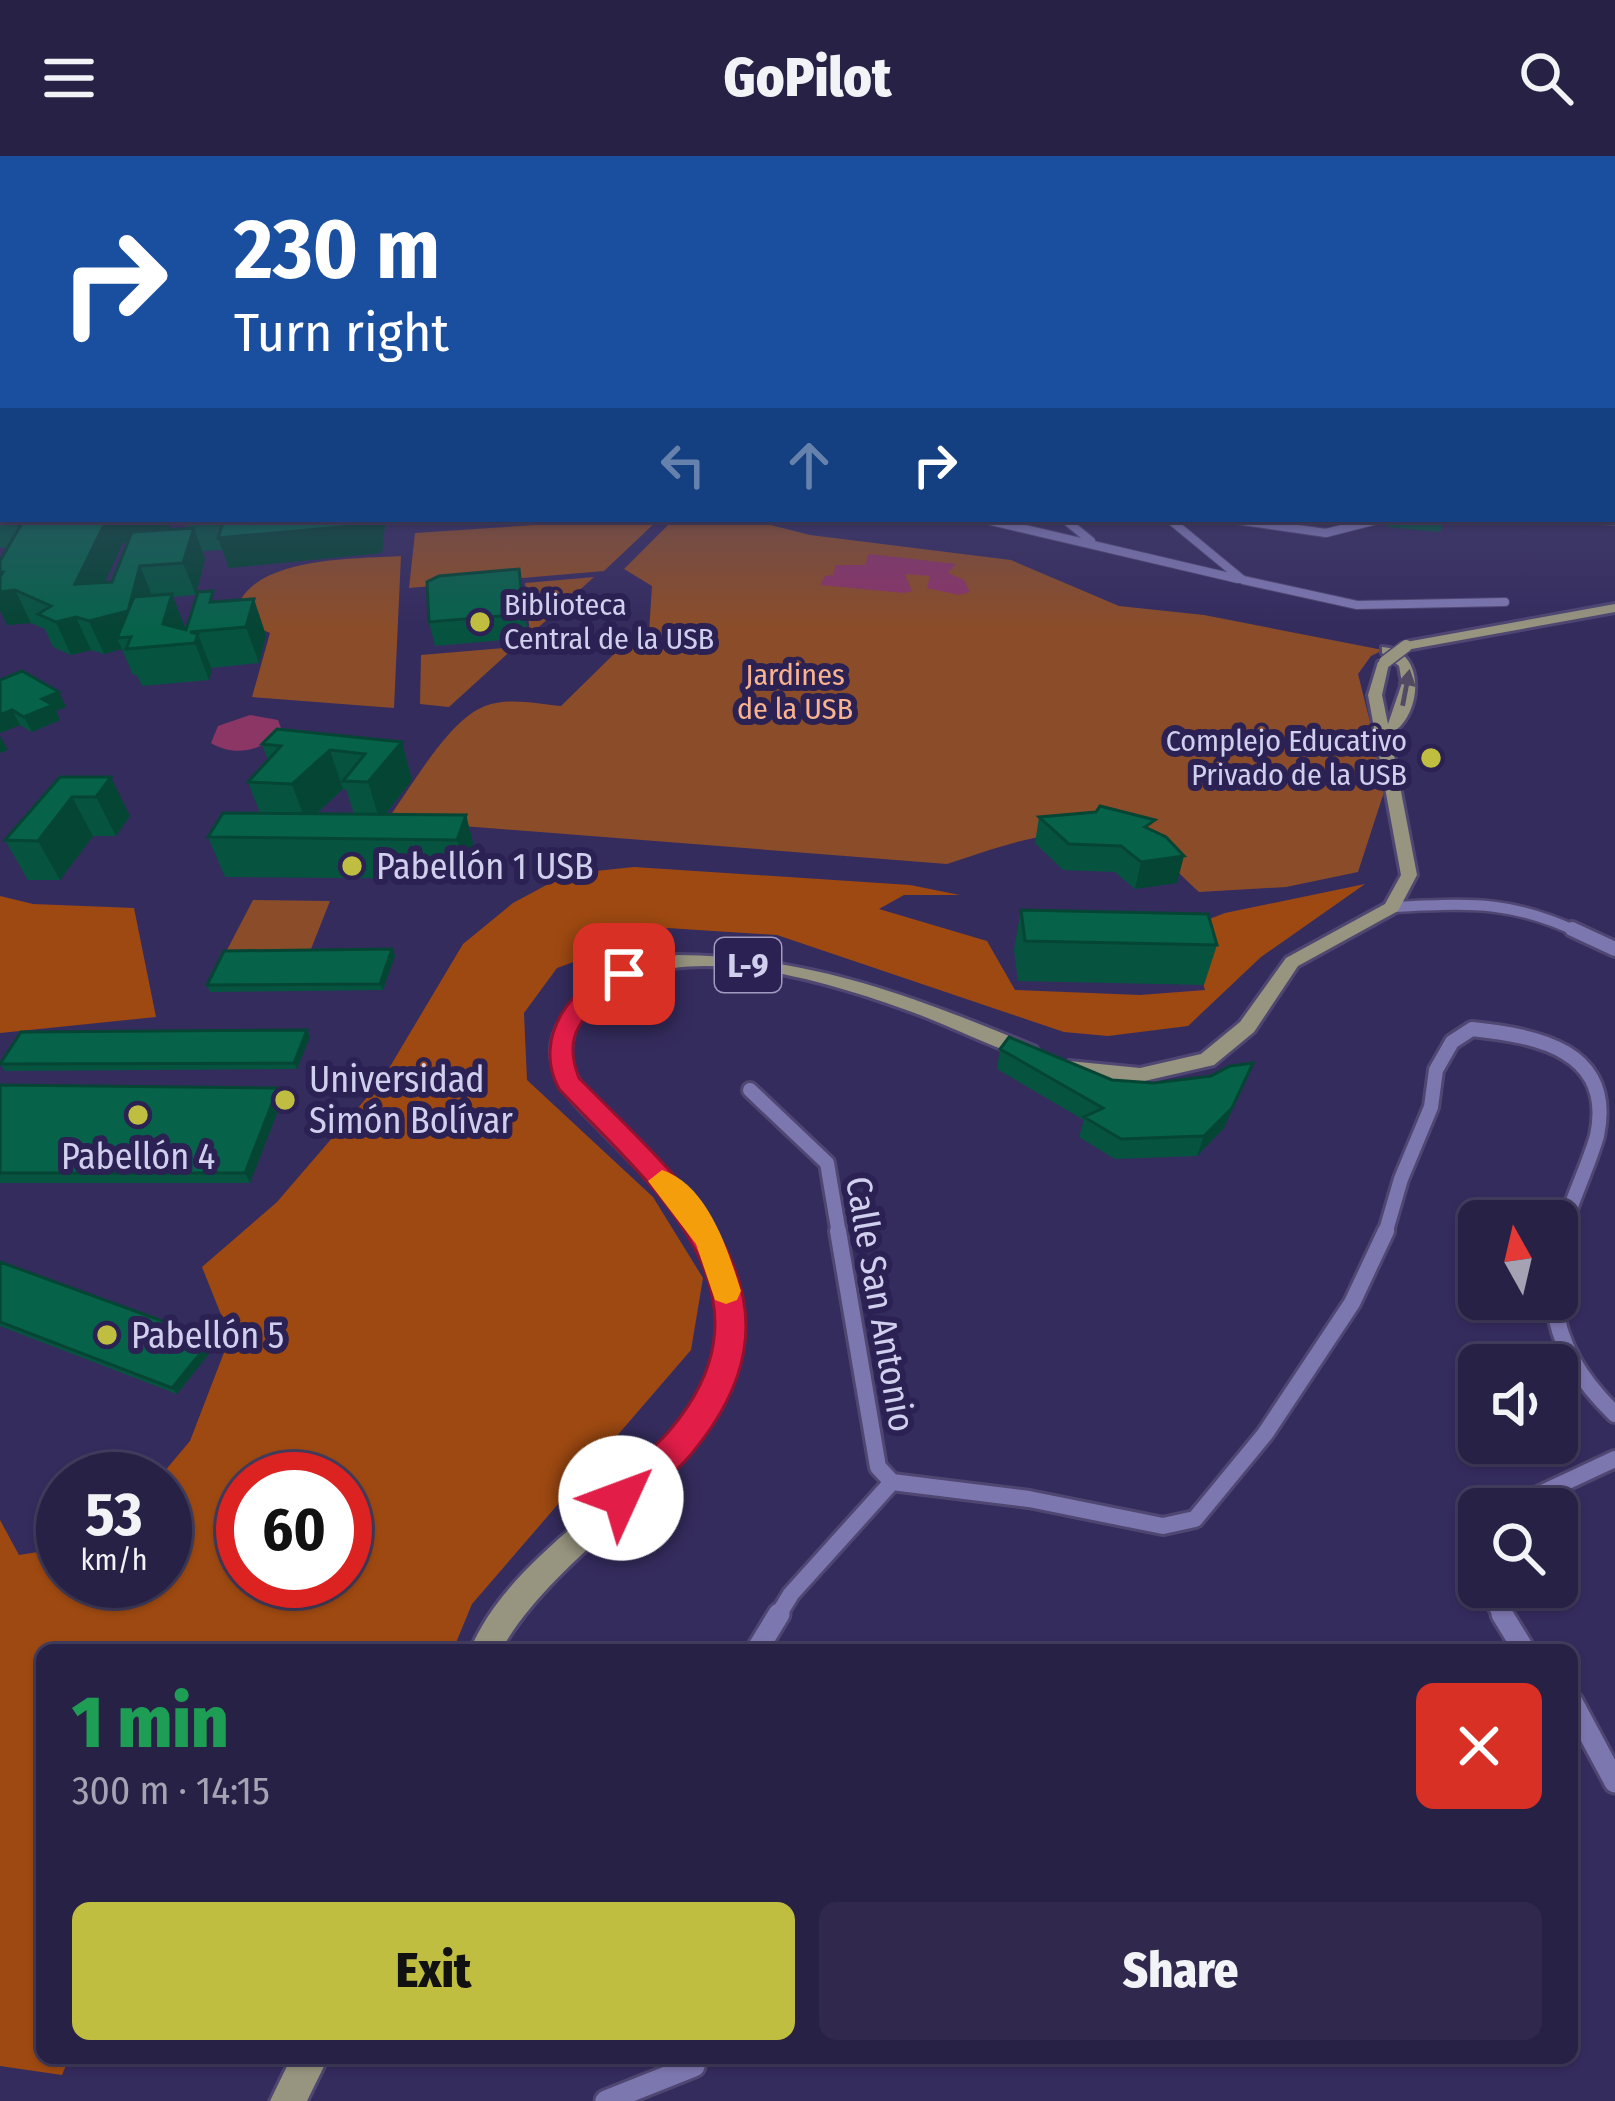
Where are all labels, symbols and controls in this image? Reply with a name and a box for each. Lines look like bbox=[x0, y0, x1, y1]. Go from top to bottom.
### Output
icon: menu bbox=[36, 45, 102, 111]
icon: search bbox=[1513, 45, 1579, 111]
text: GoPilot bbox=[724, 46, 891, 110]
text: 230 m bbox=[234, 199, 440, 300]
icon: right bbox=[36, 204, 192, 360]
text: Turn right bbox=[234, 301, 449, 365]
icon: left bbox=[650, 432, 716, 498]
icon: ahead bbox=[776, 432, 842, 498]
icon: right bbox=[902, 432, 968, 498]
place label: Biblioteca Central de la USB bbox=[504, 587, 714, 657]
marker: Biblioteca Central de la USB bbox=[467, 609, 493, 635]
park label: Jardines de la USB bbox=[737, 657, 853, 727]
one-way arrow bbox=[1397, 669, 1416, 706]
place label: Complejo Educativo Privado de la USB bbox=[1166, 723, 1407, 793]
marker: Complejo Educativo Privado de la USB bbox=[1418, 745, 1444, 771]
place label: Pabellón 1 USB bbox=[376, 845, 594, 889]
marker: Pabellón 1 USB bbox=[339, 853, 365, 879]
pin bbox=[573, 923, 675, 1025]
road number: L-9 bbox=[715, 938, 781, 992]
icon: arrive bbox=[591, 941, 657, 1007]
place label: Universidad Simón Bolívar bbox=[309, 1058, 513, 1143]
marker: Universidad Simón Bolívar bbox=[272, 1087, 298, 1113]
marker: Pabellón 4 bbox=[125, 1102, 151, 1128]
place label: Pabellón 4 bbox=[61, 1135, 215, 1179]
street label: Calle San Antonio bbox=[836, 1173, 924, 1435]
north arrow bbox=[1458, 1200, 1578, 1320]
map controls bbox=[1458, 1200, 1578, 1608]
place label: Pabellón 5 bbox=[131, 1314, 284, 1358]
marker: Pabellón 5 bbox=[94, 1322, 120, 1348]
button: sound bbox=[1458, 1344, 1578, 1464]
position arrow bbox=[558, 1435, 684, 1561]
speed limit sign: 60 bbox=[216, 1452, 372, 1608]
text: 53 bbox=[85, 1479, 143, 1551]
button: search bbox=[1458, 1488, 1578, 1608]
text: km/h bbox=[81, 1542, 147, 1578]
text: 1 min bbox=[72, 1680, 229, 1766]
button: close bbox=[1416, 1683, 1542, 1809]
text: 300 m · 14:15 bbox=[72, 1768, 270, 1814]
button: Exit bbox=[72, 1902, 795, 2040]
button: Share bbox=[819, 1902, 1542, 2040]

